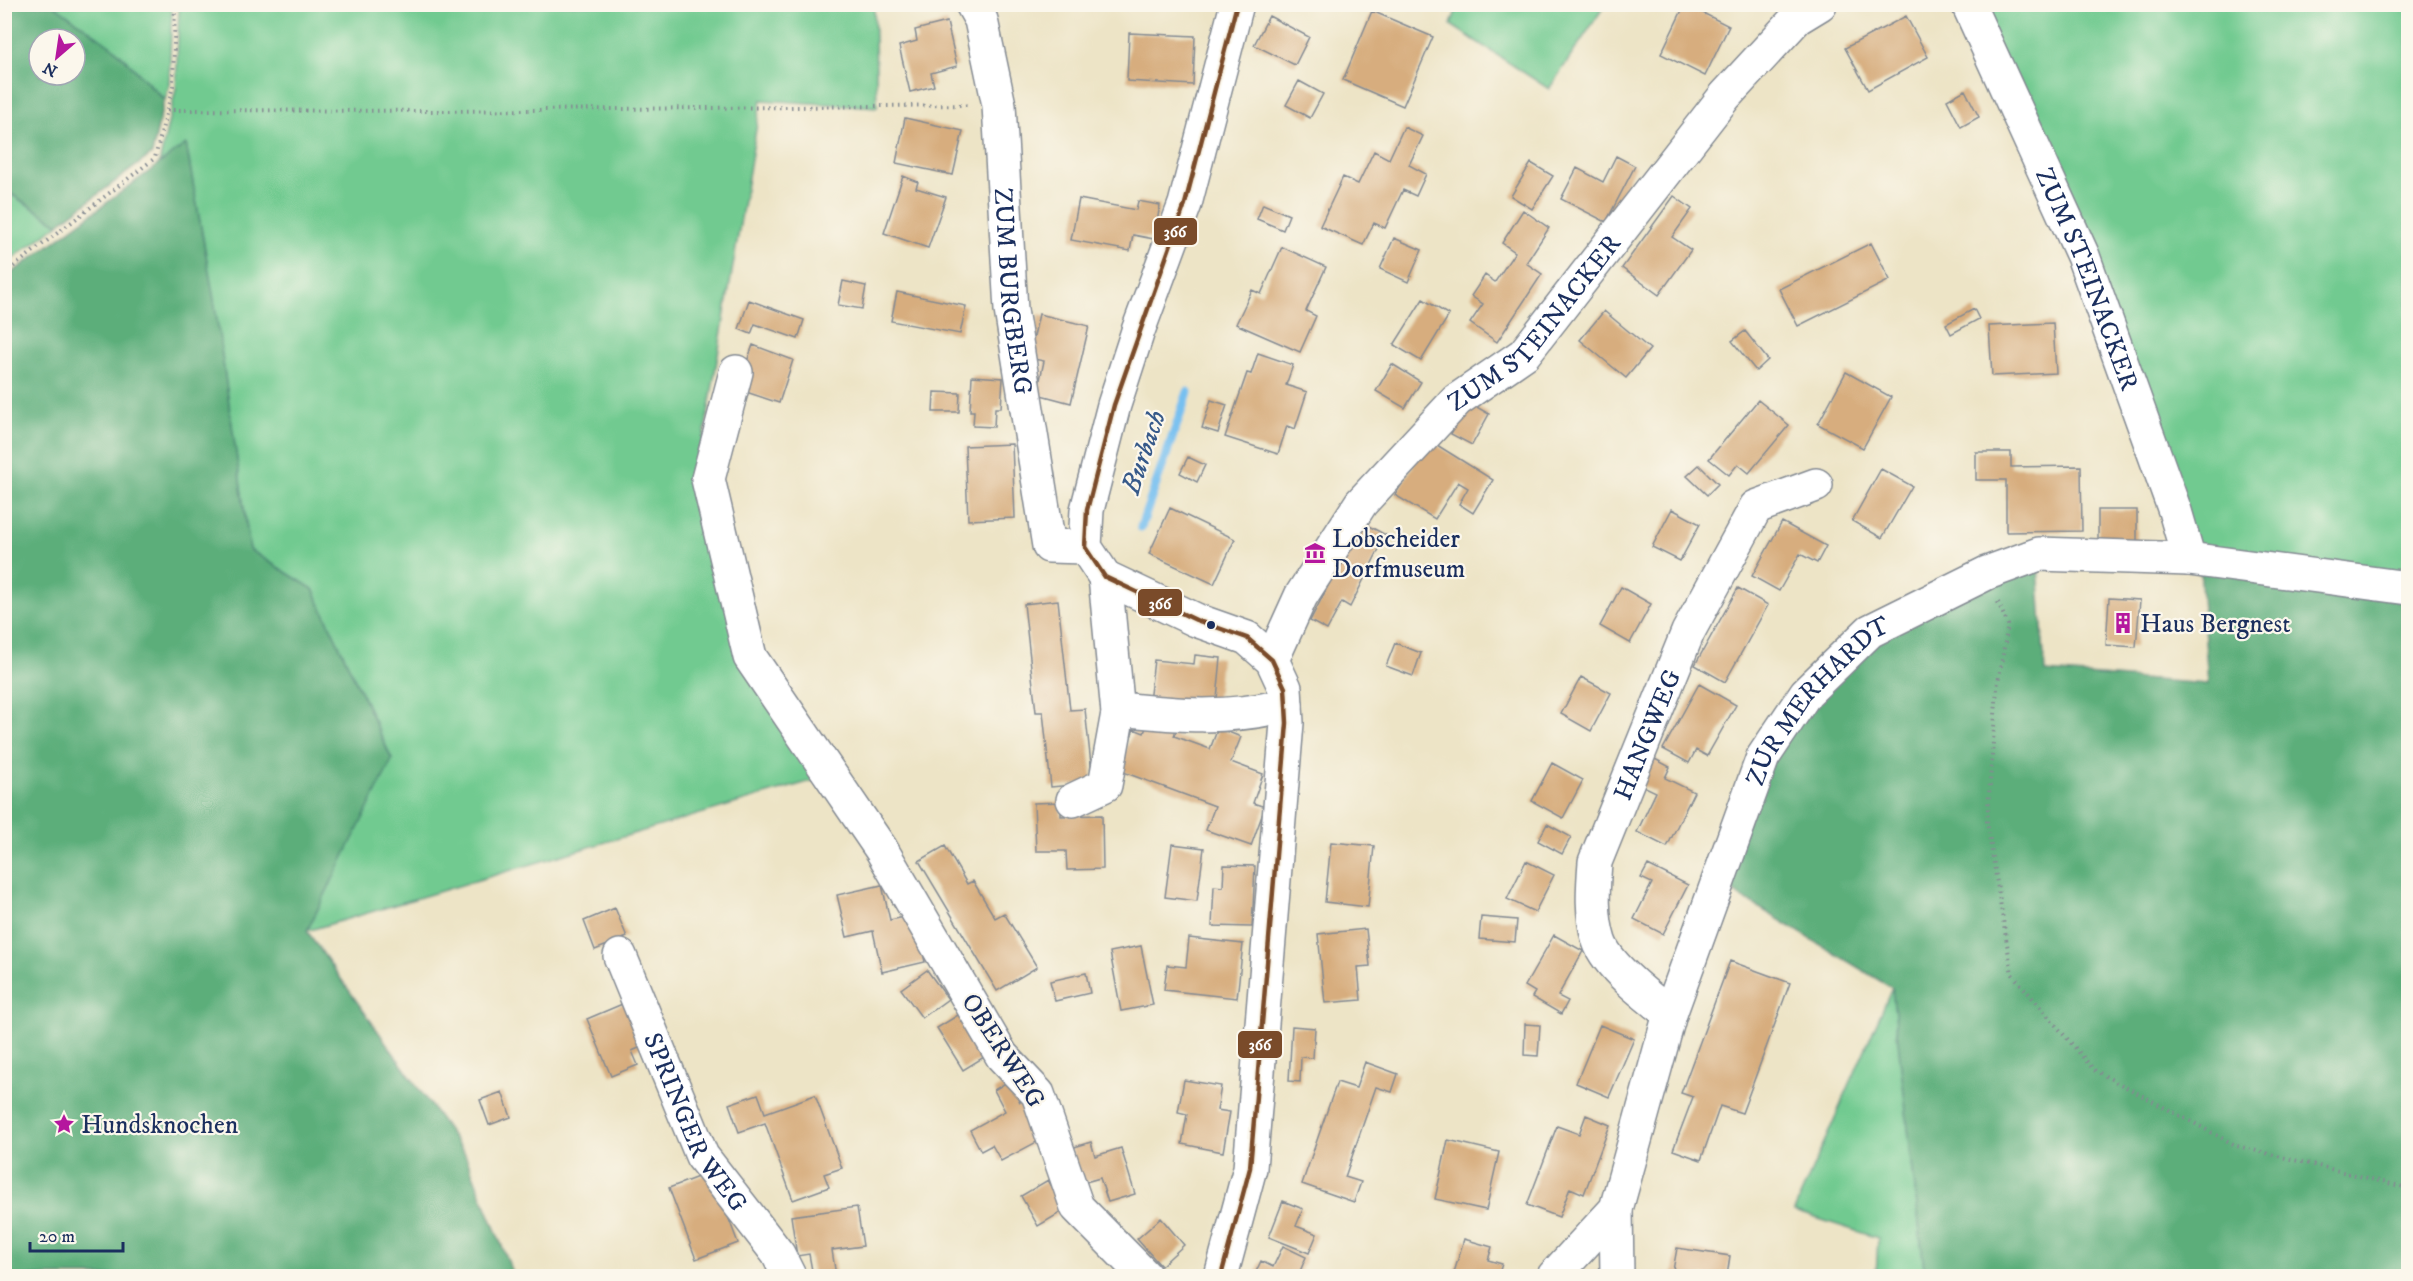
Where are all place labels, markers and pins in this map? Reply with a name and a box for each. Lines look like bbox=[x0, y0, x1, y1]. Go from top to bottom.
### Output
place label: Lobscheider Dorfmuseum bbox=[1332, 523, 1465, 586]
museum icon: Lobscheider Dorfmuseum bbox=[1303, 541, 1327, 565]
place label: Haus Bergnest bbox=[2140, 608, 2291, 641]
building icon: Haus Bergnest bbox=[2111, 611, 2135, 635]
unlabelled marker bbox=[1205, 619, 1217, 631]
place label: Hundsknochen bbox=[81, 1109, 239, 1142]
place icon: Hundsknochen bbox=[52, 1112, 76, 1136]

